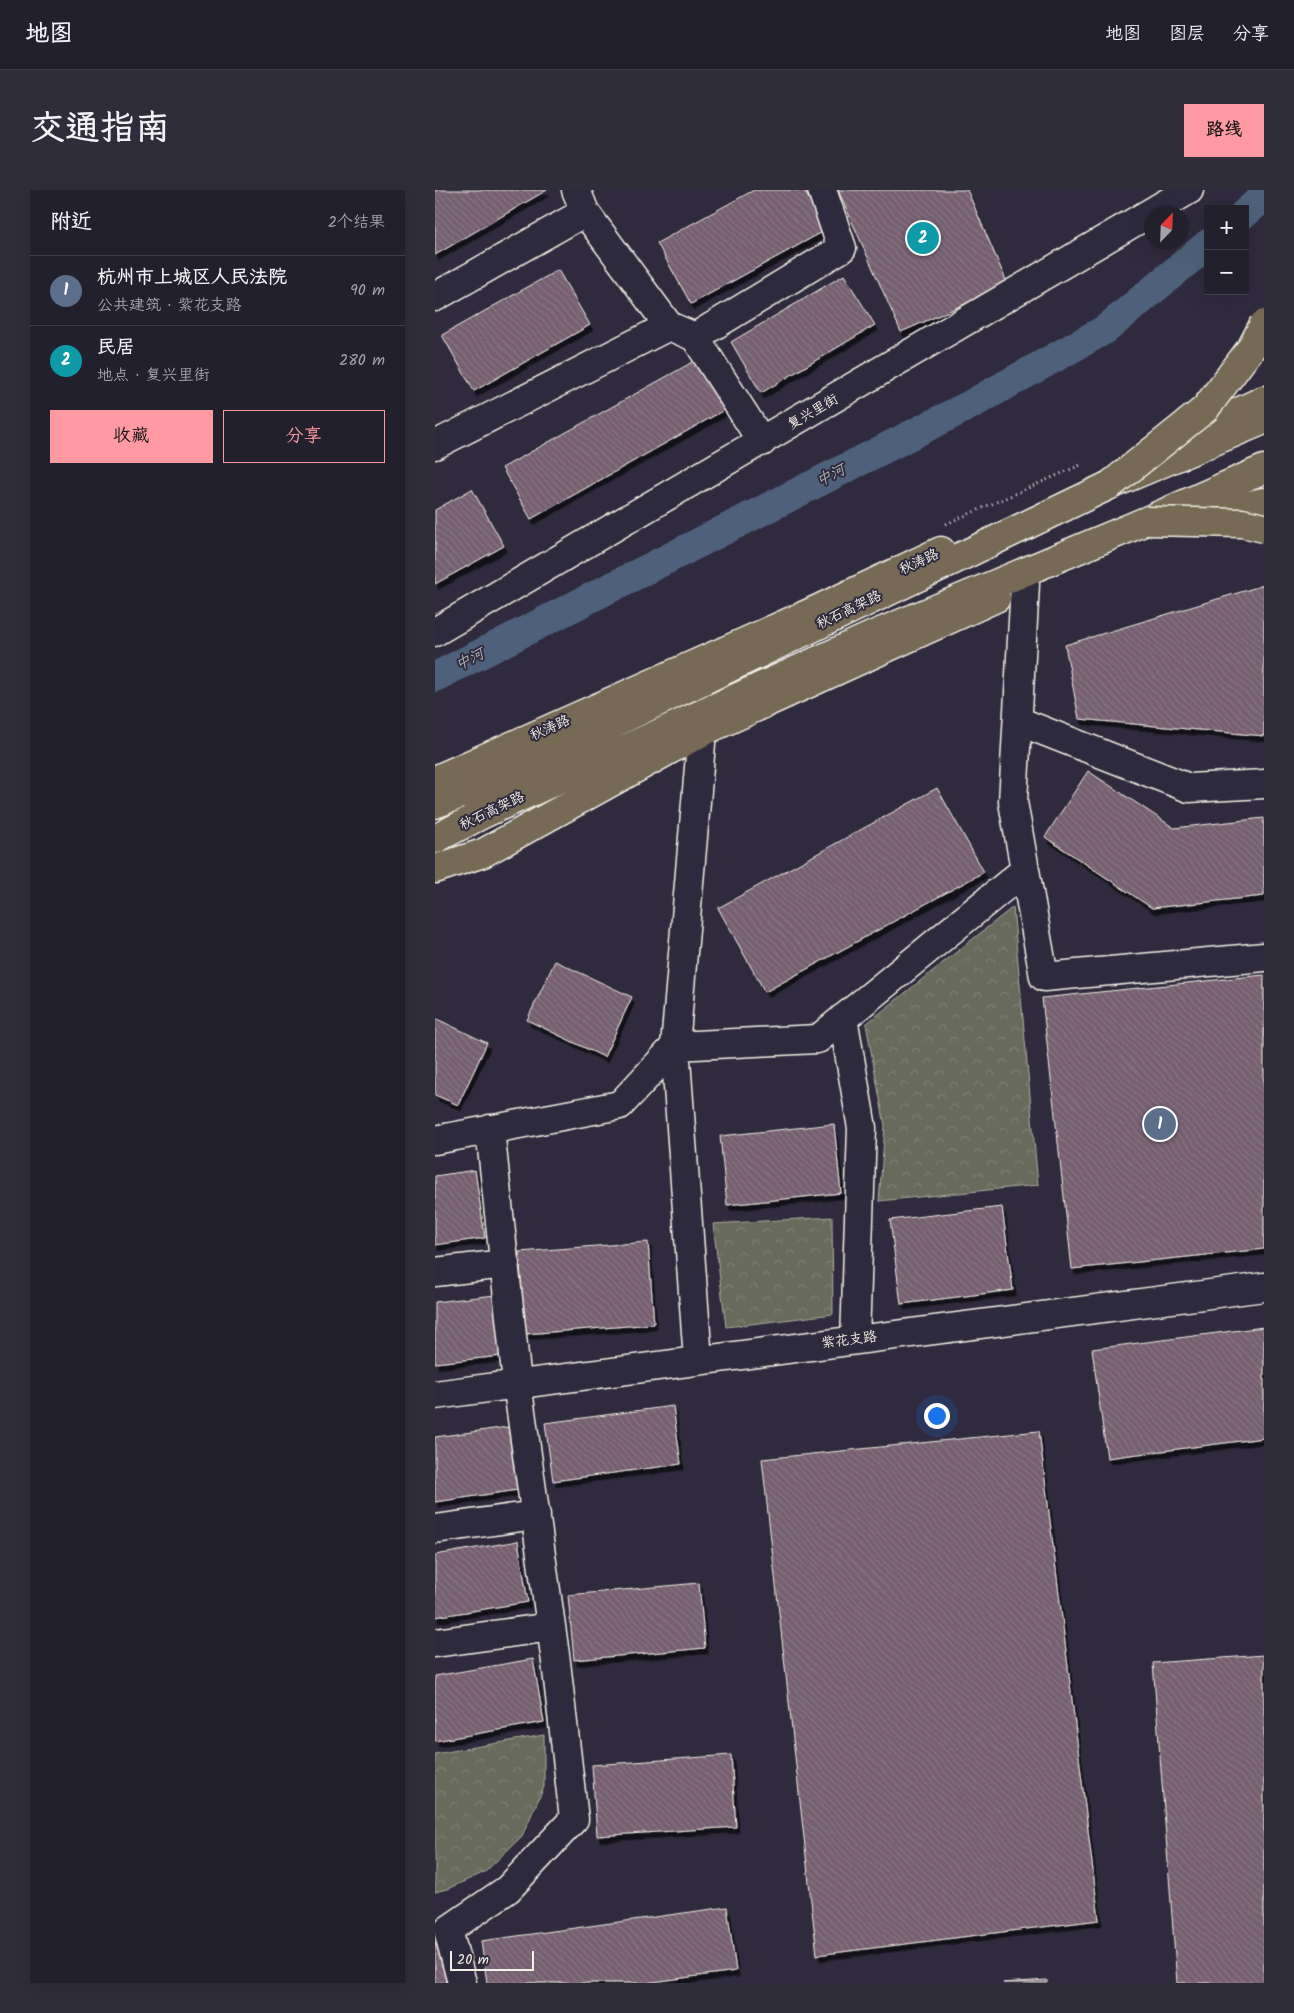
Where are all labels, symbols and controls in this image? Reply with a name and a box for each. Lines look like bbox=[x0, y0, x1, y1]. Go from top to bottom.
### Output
text: 地图 bbox=[25, 15, 73, 54]
text: 地图 bbox=[1105, 20, 1141, 49]
text: 图层 bbox=[1169, 20, 1205, 49]
text: 分享 bbox=[1233, 20, 1269, 49]
text: 交通指南 bbox=[30, 102, 170, 158]
button: 路线 bbox=[1184, 104, 1264, 157]
north arrow bbox=[1144, 205, 1189, 250]
map controls bbox=[1204, 205, 1249, 295]
button: + bbox=[1204, 205, 1249, 250]
text: 附近 bbox=[50, 206, 92, 239]
text: 2个结果 bbox=[328, 210, 385, 235]
pin: 2 bbox=[907, 219, 939, 257]
button: − bbox=[1204, 250, 1249, 295]
text: 杭州市上城区人民法院 bbox=[97, 263, 287, 293]
text: 1 bbox=[64, 278, 68, 303]
text: 90 m bbox=[350, 278, 385, 303]
text: 公共建筑 · 紫花支路 bbox=[97, 293, 242, 318]
text: 民居 bbox=[97, 333, 135, 363]
text: 2 bbox=[61, 348, 71, 373]
text: 280 m bbox=[339, 348, 385, 373]
text: 地点 · 复兴里街 bbox=[97, 363, 210, 388]
street label: 复兴里街 bbox=[783, 388, 843, 436]
button: 收藏 bbox=[50, 410, 213, 463]
button: 分享 bbox=[223, 410, 385, 463]
water label: 中河 bbox=[812, 457, 852, 494]
street label: 秋涛路 bbox=[895, 543, 943, 581]
street label: 秋石高架路 bbox=[813, 585, 885, 635]
water label: 中河 bbox=[451, 641, 491, 678]
street label: 秋涛路 bbox=[526, 709, 574, 747]
street label: 秋石高架路 bbox=[456, 786, 528, 836]
pin: 1 bbox=[1144, 1105, 1176, 1143]
street label: 紫花支路 bbox=[820, 1326, 878, 1354]
your location bbox=[924, 1403, 950, 1429]
scale bar bbox=[450, 1948, 534, 1971]
text: 20 m bbox=[457, 1949, 489, 1971]

